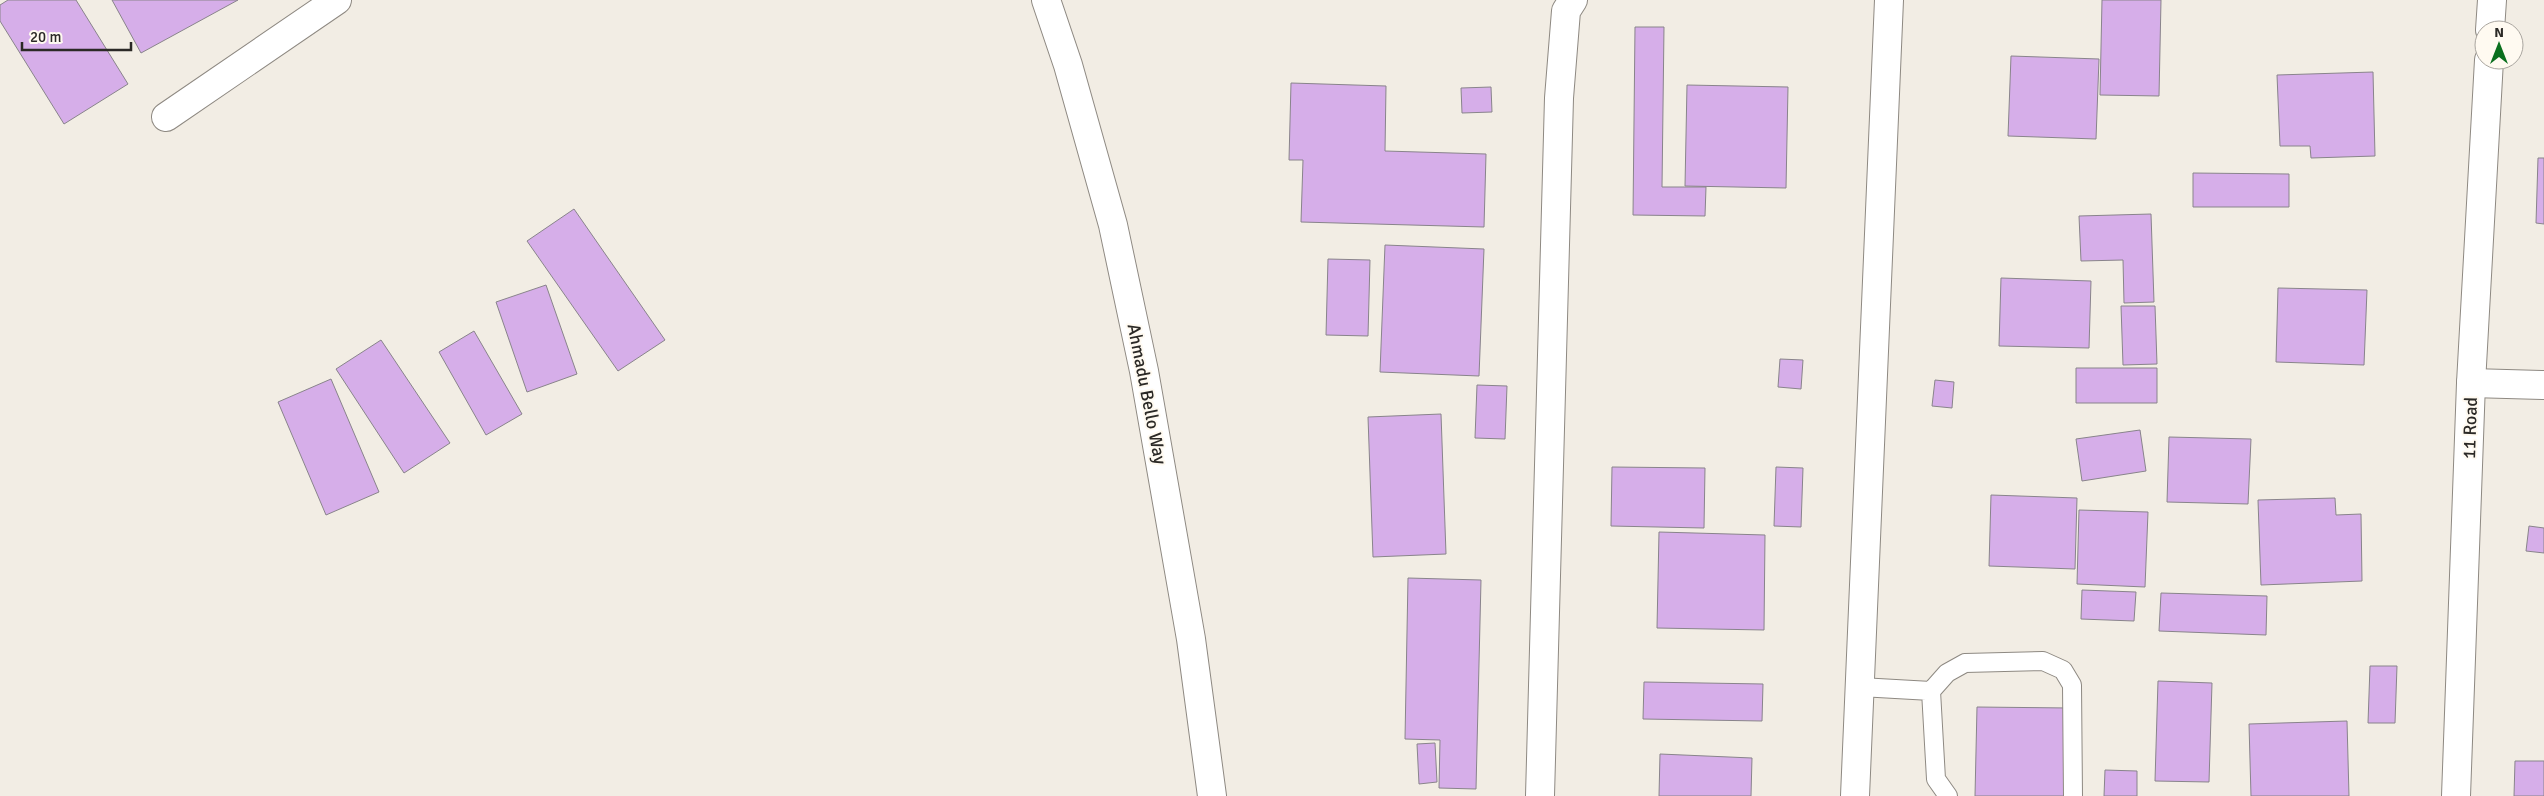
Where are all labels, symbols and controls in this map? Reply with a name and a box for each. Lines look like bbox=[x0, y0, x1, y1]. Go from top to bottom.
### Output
scale bar bbox=[22, 20, 131, 52]
north arrow bbox=[2474, 20, 2524, 70]
text: N bbox=[2494, 24, 2504, 41]
text: 20 m bbox=[30, 28, 61, 46]
street label: Ahmadu Bello Way bbox=[1123, 322, 1172, 467]
street label: 11 Road bbox=[2458, 397, 2482, 459]

